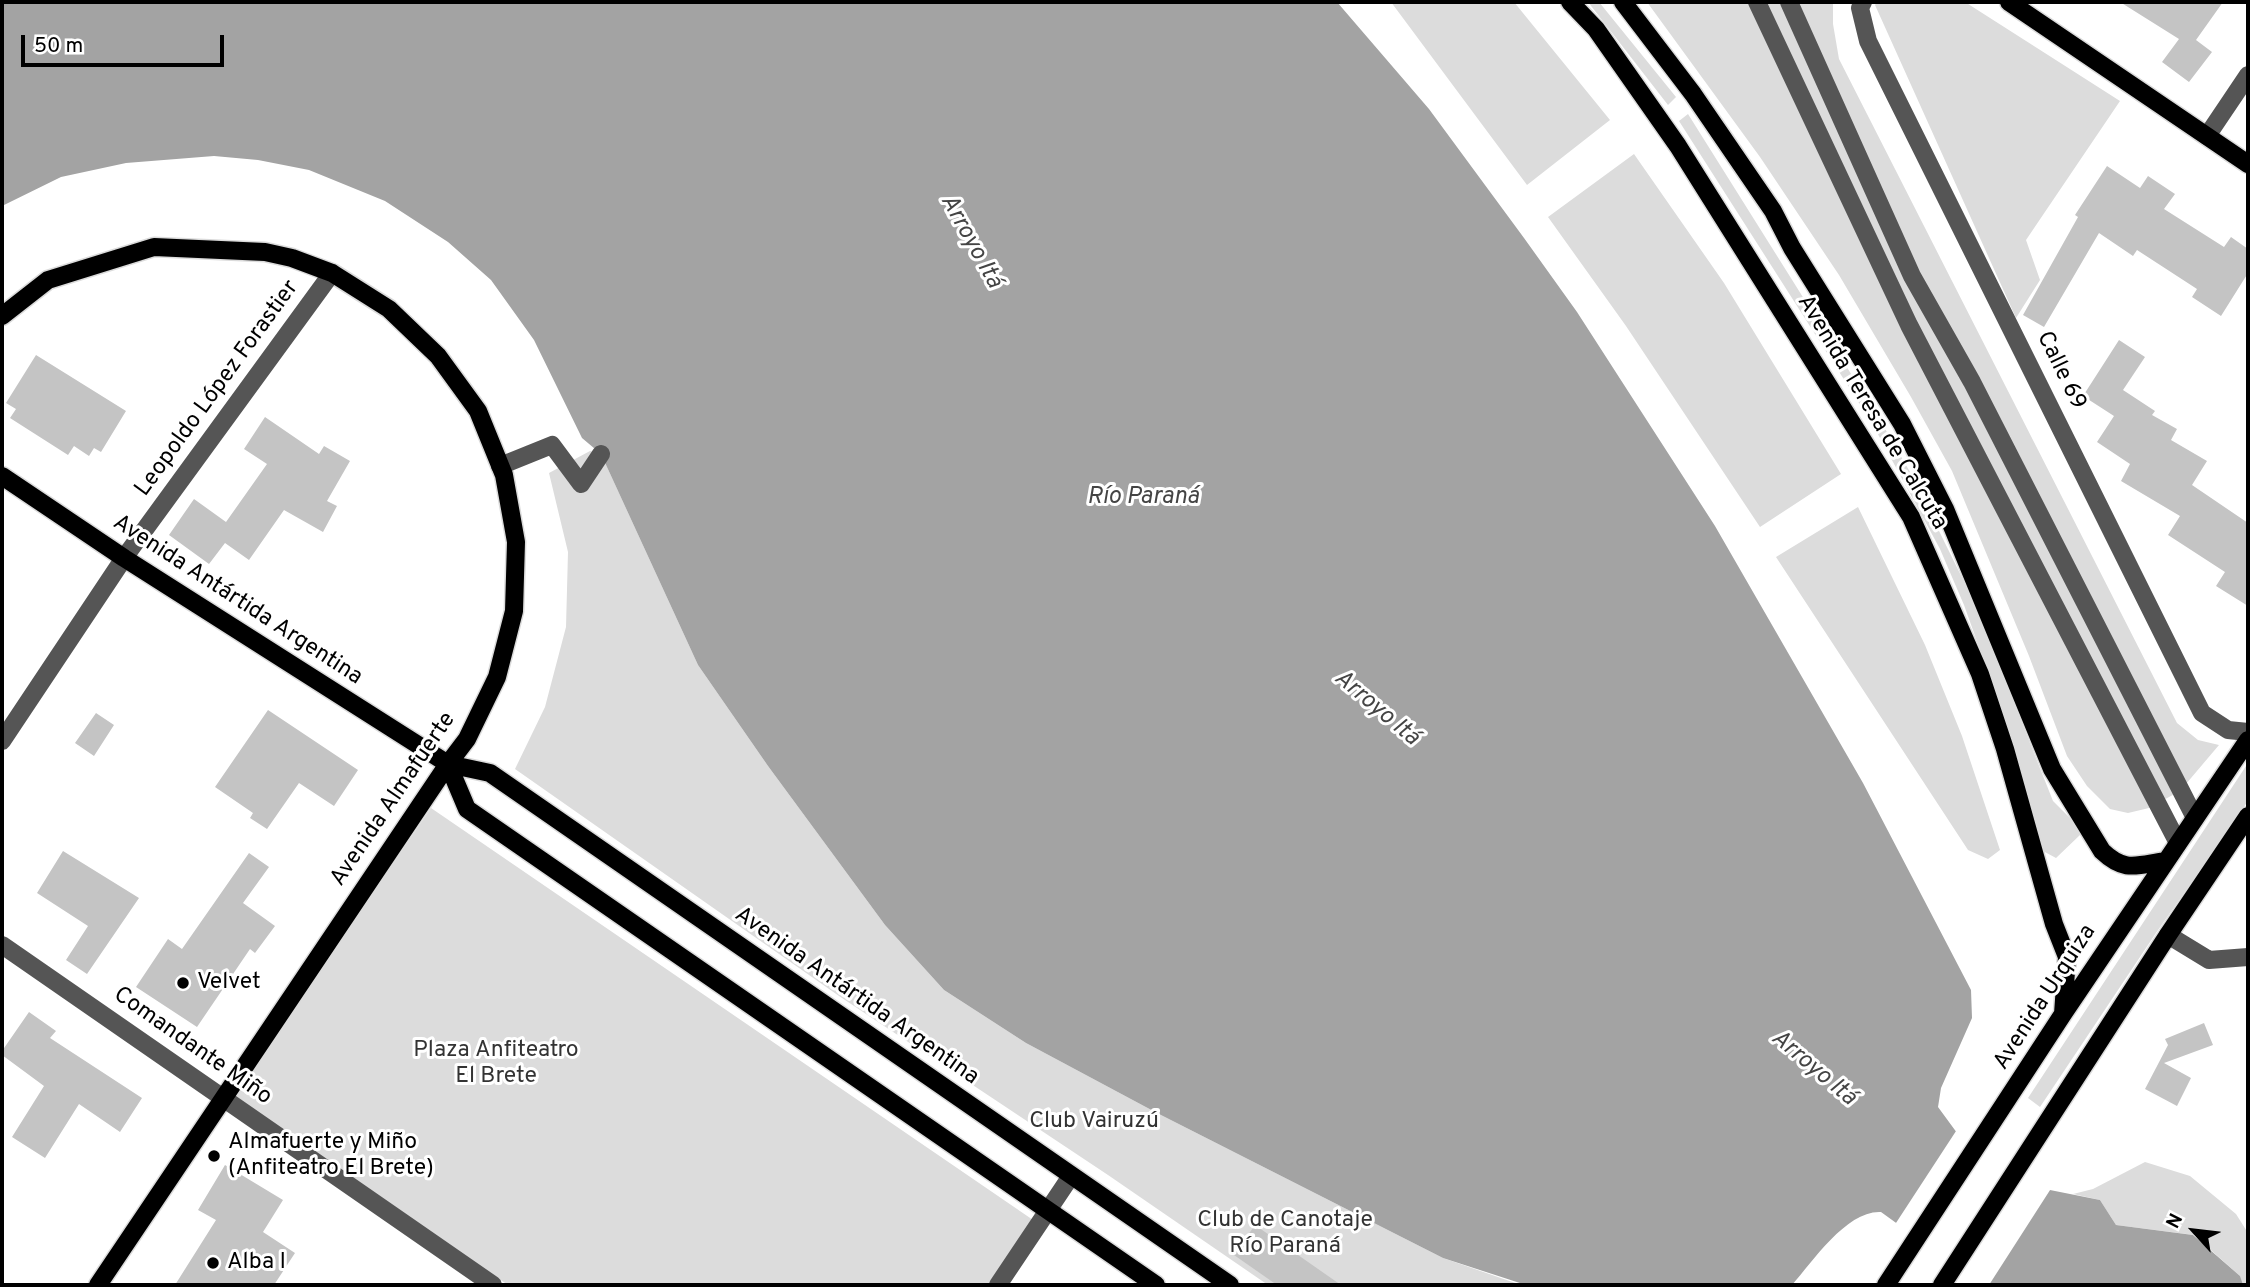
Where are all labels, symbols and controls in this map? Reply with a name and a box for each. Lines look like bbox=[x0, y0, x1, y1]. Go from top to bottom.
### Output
scale bar bbox=[24, 21, 228, 65]
text: 50 m bbox=[34, 33, 83, 60]
water label: Arroyo Itá bbox=[932, 190, 1008, 294]
street label: Leopoldo López Forastier bbox=[130, 275, 306, 503]
street label: Avenida Teresa de Calcuta bbox=[1790, 291, 1952, 535]
street label: Calle 69 bbox=[2029, 327, 2091, 415]
water label: Río Paraná bbox=[1087, 484, 1199, 512]
street label: Avenida Antártida Argentina bbox=[107, 510, 367, 692]
water label: Arroyo Itá bbox=[1327, 665, 1425, 753]
street label: Avenida Almafuerte bbox=[326, 708, 462, 892]
street label: Avenida Antártida Argentina bbox=[728, 902, 984, 1092]
street label: Avenida Urquiza bbox=[1989, 920, 2103, 1076]
place label: Velvet bbox=[197, 969, 261, 997]
marker: Velvet bbox=[175, 975, 191, 991]
street label: Comandante Miño bbox=[107, 982, 277, 1112]
water label: Arroyo Itá bbox=[1764, 1025, 1862, 1113]
park label: Plaza Anfiteatro El Brete bbox=[413, 1037, 579, 1091]
park label: Club Vairuzú bbox=[1029, 1108, 1159, 1136]
place label: Almafuerte y Miño (Anfiteatro El Brete) bbox=[228, 1129, 434, 1183]
marker: Almafuerte y Miño (Anfiteatro El Brete) bbox=[206, 1148, 222, 1164]
north arrow bbox=[2159, 1196, 2229, 1266]
park label: Club de Canotaje Río Paraná bbox=[1197, 1207, 1373, 1261]
text: N bbox=[2161, 1210, 2189, 1233]
place label: Alba I bbox=[227, 1249, 286, 1277]
marker: Alba I bbox=[205, 1255, 221, 1271]

